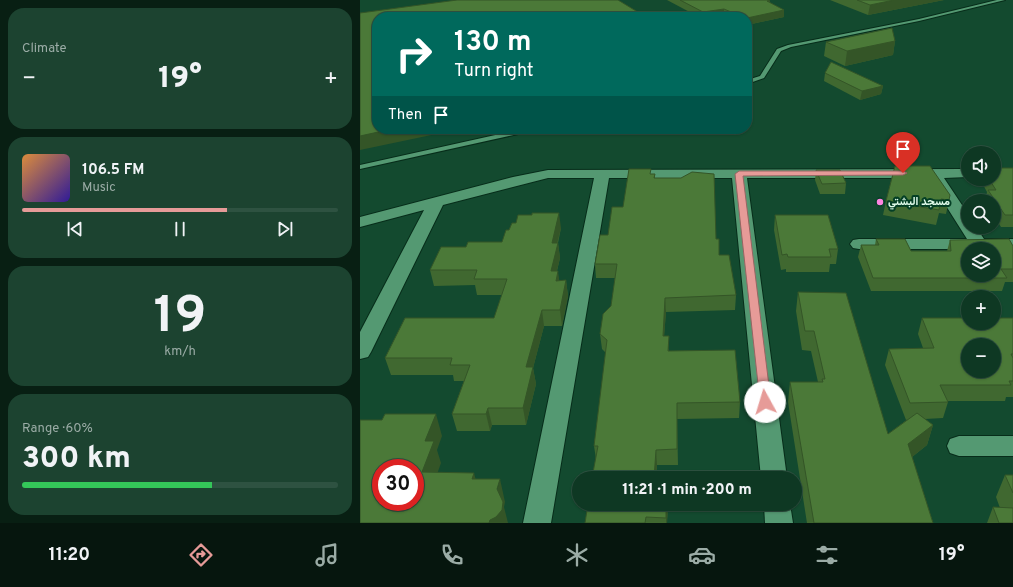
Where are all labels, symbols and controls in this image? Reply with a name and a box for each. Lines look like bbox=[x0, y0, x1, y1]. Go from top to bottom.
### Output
text: 130 m bbox=[454, 25, 532, 61]
icon: right bbox=[388, 28, 440, 80]
text: Climate bbox=[22, 41, 67, 57]
text: Turn right bbox=[454, 60, 534, 83]
text: 19° bbox=[158, 61, 202, 98]
text: − bbox=[22, 66, 36, 93]
text: + bbox=[324, 66, 338, 93]
icon: arrive bbox=[430, 104, 452, 126]
text: Then bbox=[388, 106, 422, 125]
pin bbox=[886, 132, 920, 173]
icon: arrive bbox=[892, 138, 914, 160]
map controls bbox=[961, 146, 1001, 378]
button: sound bbox=[961, 146, 1001, 186]
text: 106.5 FM bbox=[82, 161, 144, 180]
text: Music bbox=[82, 180, 116, 196]
button: search bbox=[961, 194, 1001, 234]
place label: مسجد البشتي bbox=[888, 195, 950, 210]
marker: مسجد البشتي bbox=[875, 197, 885, 207]
icon: previous bbox=[64, 218, 86, 240]
icon: pause bbox=[169, 218, 191, 240]
icon: next bbox=[274, 218, 296, 240]
button: layers bbox=[961, 242, 1001, 282]
text: 19 bbox=[154, 285, 206, 351]
button: + bbox=[961, 290, 1001, 330]
button: − bbox=[961, 338, 1001, 378]
text: km/h bbox=[164, 344, 196, 360]
position arrow bbox=[744, 381, 786, 423]
text: Range · 60% bbox=[22, 421, 93, 437]
text: 300 km bbox=[22, 441, 131, 478]
speed limit sign: 30 bbox=[372, 459, 424, 511]
text: 11:21 · 1 min · 200 m bbox=[622, 481, 752, 500]
icon: directions bbox=[187, 541, 215, 569]
icon: music bbox=[313, 541, 341, 569]
icon: phone bbox=[438, 541, 466, 569]
icon: climate bbox=[563, 541, 591, 569]
icon: car bbox=[688, 541, 716, 569]
icon: filters bbox=[813, 541, 841, 569]
text: 11:20 bbox=[49, 544, 90, 567]
text: 19° bbox=[939, 544, 964, 567]

